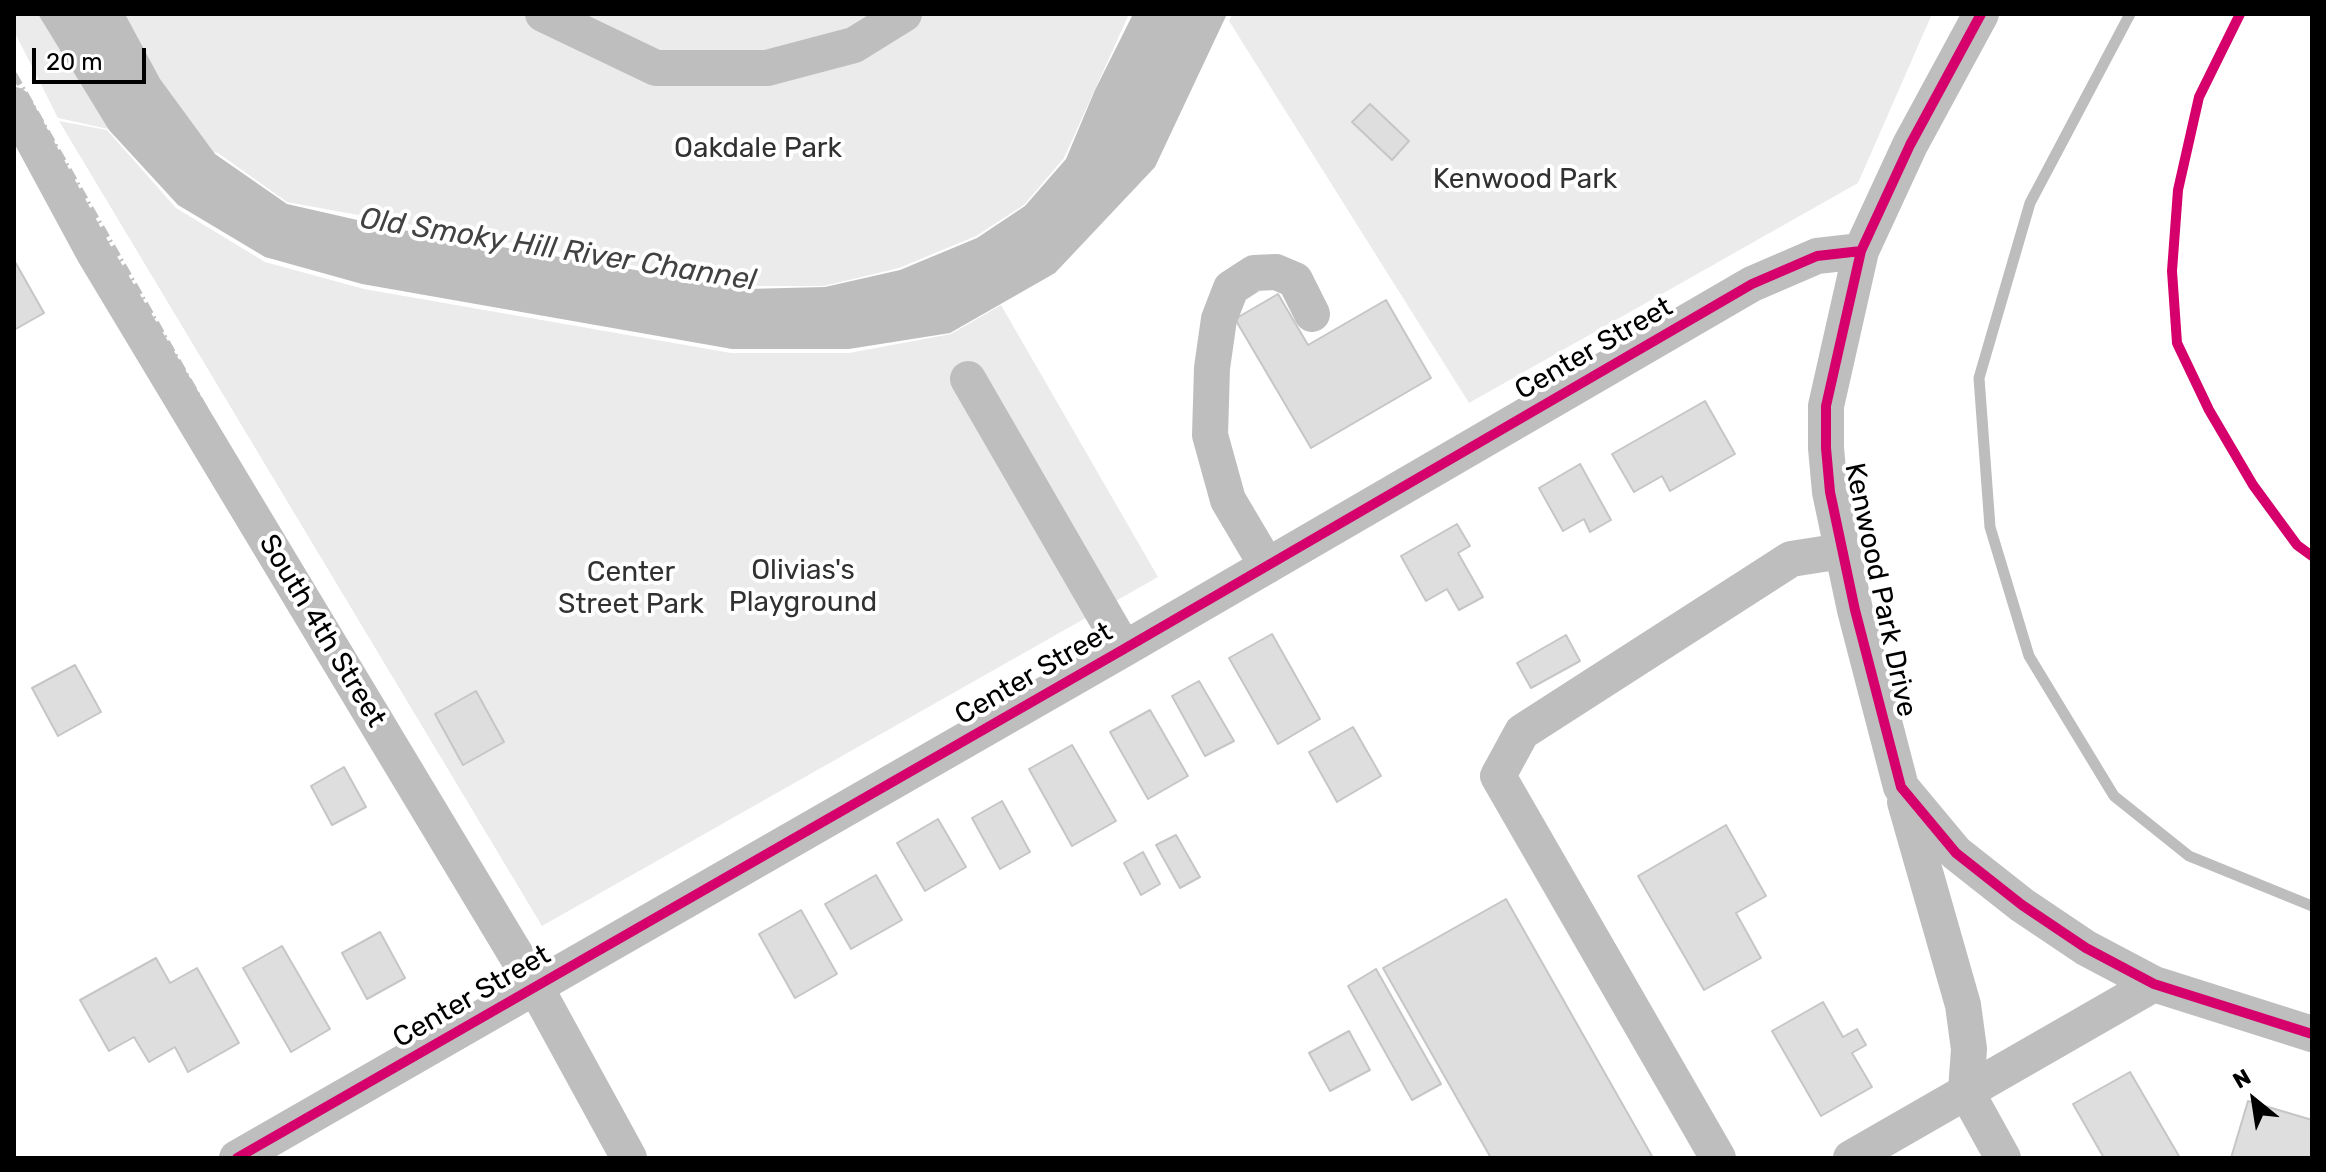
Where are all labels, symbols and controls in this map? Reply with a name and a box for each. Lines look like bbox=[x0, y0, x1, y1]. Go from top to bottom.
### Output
scale bar bbox=[36, 32, 150, 82]
text: 20 m bbox=[46, 48, 103, 76]
park label: Oakdale Park bbox=[674, 132, 842, 166]
park label: Kenwood Park bbox=[1433, 163, 1617, 197]
water label: Old Smoky Hill River Channel bbox=[357, 201, 759, 299]
street label: Center Street bbox=[1509, 290, 1679, 408]
street label: Kenwood Park Drive bbox=[1837, 460, 1923, 720]
street label: South 4th Street bbox=[251, 529, 393, 733]
park label: Olivias's Playground bbox=[729, 554, 877, 620]
park label: Center Street Park bbox=[558, 556, 704, 622]
street label: Center Street bbox=[949, 615, 1119, 733]
street label: Center Street bbox=[387, 938, 557, 1056]
north arrow bbox=[2214, 1060, 2294, 1140]
text: N bbox=[2228, 1063, 2255, 1094]

